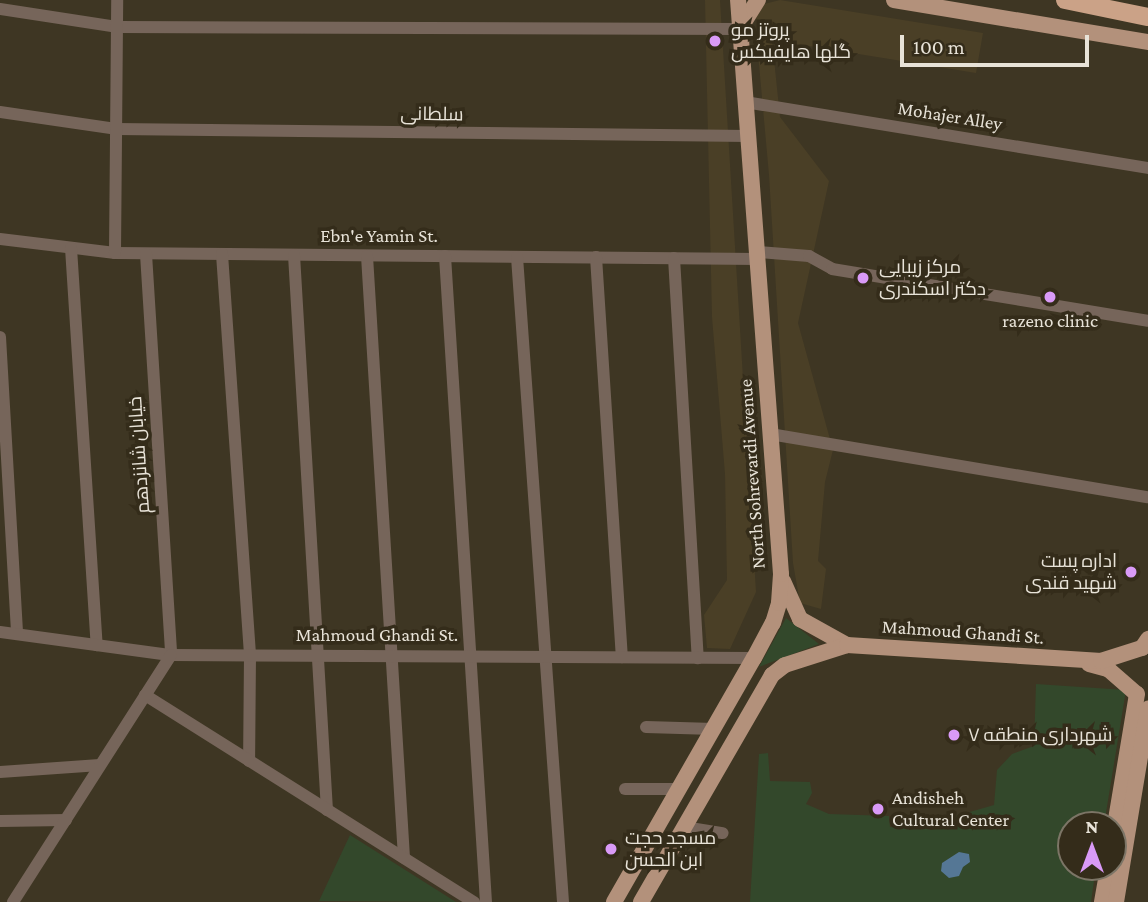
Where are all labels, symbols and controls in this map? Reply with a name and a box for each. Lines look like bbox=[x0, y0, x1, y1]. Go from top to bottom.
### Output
place label: پروتز مو گلها هایفیکس bbox=[731, 19, 851, 63]
scale bar bbox=[903, 21, 1092, 65]
marker: پروتز مو گلها هایفیکس bbox=[705, 31, 725, 51]
text: 100 m bbox=[913, 35, 965, 59]
street label: Mohajer Alley bbox=[896, 97, 1004, 135]
street label: سلطانی bbox=[400, 102, 464, 126]
street label: Ebn'e Yamin St. bbox=[320, 225, 438, 247]
place label: مرکز زیبایی دکتر اسکندری bbox=[879, 256, 986, 300]
marker: مرکز زیبایی دکتر اسکندری bbox=[853, 268, 873, 288]
marker: razeno clinic bbox=[1040, 287, 1060, 307]
place label: razeno clinic bbox=[1002, 310, 1098, 332]
street label: North Sohrevardi Avenue bbox=[734, 378, 770, 570]
street label: خیابان شانزدهم bbox=[124, 396, 154, 514]
place label: اداره پست شهید قندی bbox=[1025, 550, 1117, 594]
marker: اداره پست شهید قندی bbox=[1123, 564, 1139, 580]
street label: Mahmoud Ghandi St. bbox=[881, 615, 1045, 649]
street label: Mahmoud Ghandi St. bbox=[296, 624, 458, 646]
place label: شهرداری منطقه ۷ bbox=[968, 724, 1112, 746]
marker: شهرداری منطقه ۷ bbox=[946, 727, 962, 743]
place label: Andisheh Cultural Center bbox=[892, 787, 1009, 831]
marker: Andisheh Cultural Center bbox=[870, 801, 886, 817]
north arrow bbox=[1057, 811, 1127, 881]
text: N bbox=[1086, 816, 1098, 837]
place label: مسجد حجت ابن الحسن bbox=[625, 827, 716, 871]
marker: مسجد حجت ابن الحسن bbox=[603, 841, 619, 857]

